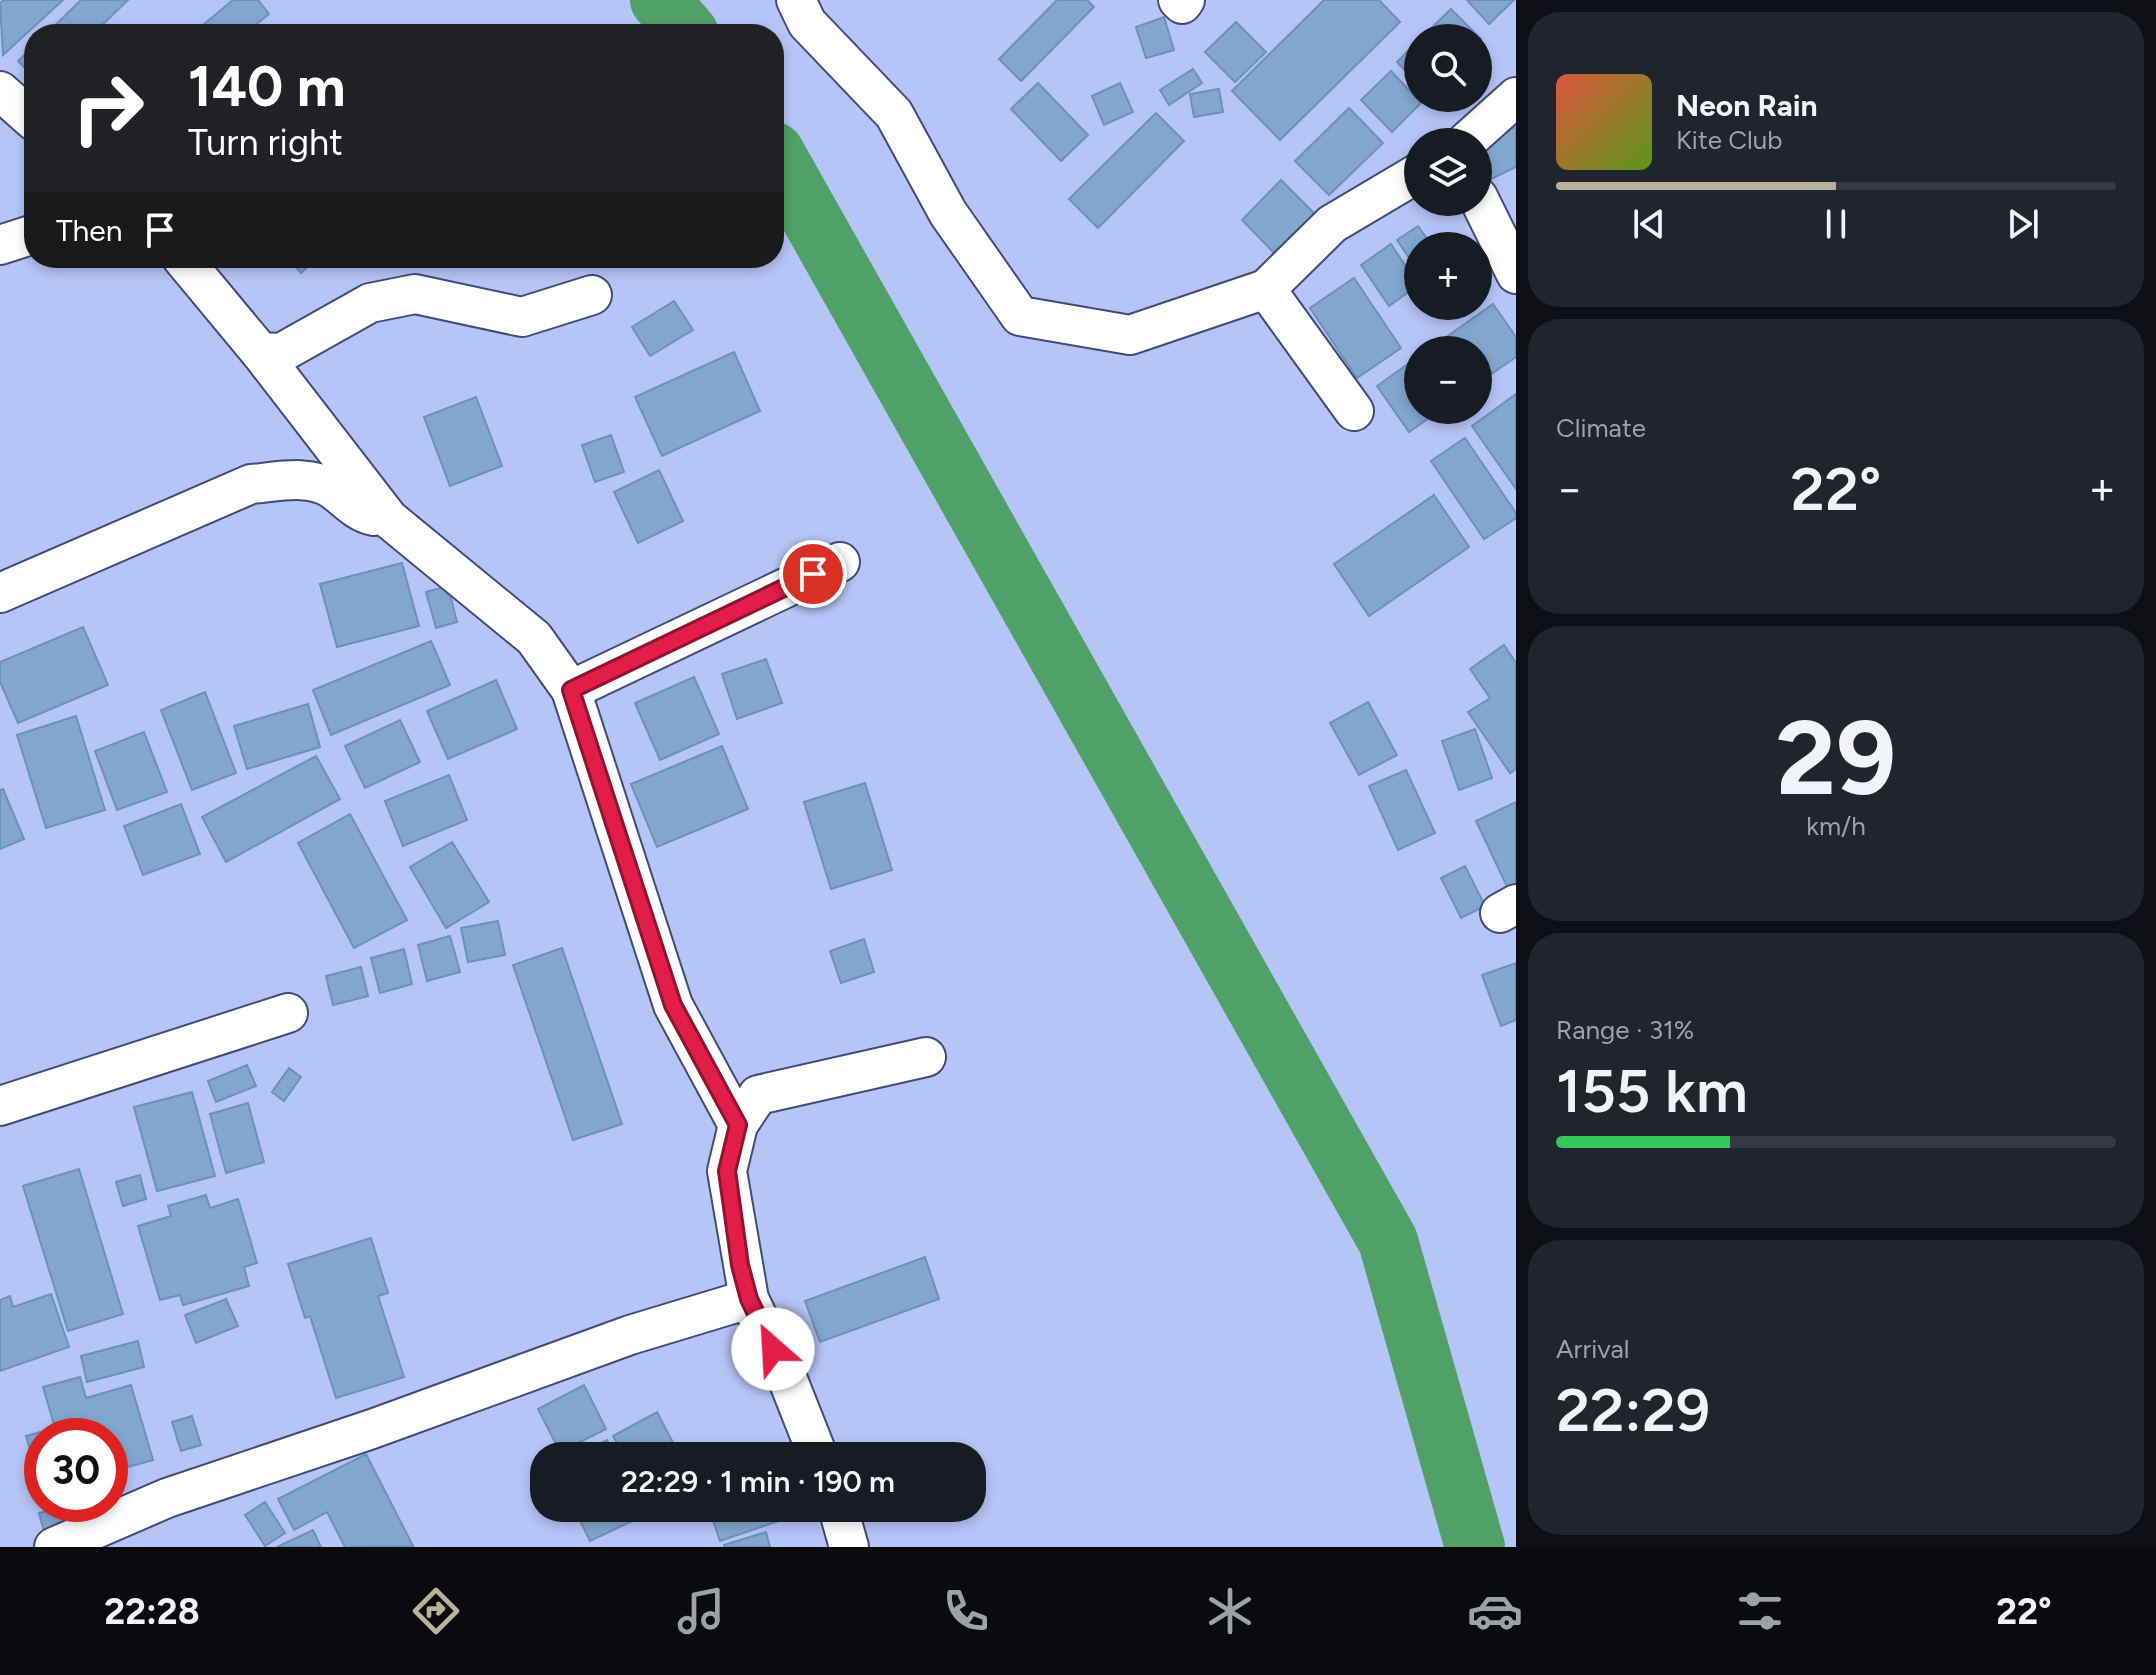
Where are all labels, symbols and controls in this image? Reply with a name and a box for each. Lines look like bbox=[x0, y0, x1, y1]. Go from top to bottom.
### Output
map controls bbox=[1404, 24, 1492, 424]
button: search bbox=[1404, 24, 1492, 112]
text: 140 m bbox=[188, 53, 346, 120]
icon: right bbox=[56, 56, 160, 160]
text: Neon Rain bbox=[1676, 87, 1818, 124]
text: Turn right bbox=[188, 121, 343, 164]
text: Kite Club bbox=[1676, 124, 1782, 156]
button: layers bbox=[1404, 128, 1492, 216]
icon: previous bbox=[1627, 202, 1671, 246]
icon: pause bbox=[1814, 202, 1858, 246]
icon: next bbox=[2001, 202, 2045, 246]
icon: arrive bbox=[138, 208, 182, 252]
text: Then bbox=[56, 212, 122, 249]
button: + bbox=[1404, 232, 1492, 320]
button: − bbox=[1404, 336, 1492, 424]
text: Climate bbox=[1556, 412, 1646, 444]
text: 22° bbox=[1791, 453, 1881, 525]
text: − bbox=[1556, 462, 1583, 515]
text: + bbox=[2089, 462, 2116, 515]
pin bbox=[779, 540, 847, 608]
icon: arrive bbox=[791, 552, 835, 596]
text: 29 bbox=[1776, 695, 1896, 820]
text: km/h bbox=[1806, 810, 1866, 842]
text: Range · 31% bbox=[1556, 1014, 1694, 1046]
text: 155 km bbox=[1556, 1055, 1748, 1127]
position arrow bbox=[731, 1307, 815, 1391]
text: Arrival bbox=[1556, 1333, 1629, 1365]
text: 22:29 bbox=[1556, 1374, 1710, 1446]
speed limit sign: 30 bbox=[24, 1418, 128, 1522]
text: 22:29 · 1 min · 190 m bbox=[621, 1463, 895, 1500]
icon: directions bbox=[408, 1583, 464, 1639]
icon: music bbox=[673, 1583, 729, 1639]
icon: phone bbox=[938, 1583, 994, 1639]
icon: climate bbox=[1202, 1583, 1258, 1639]
icon: car bbox=[1467, 1583, 1523, 1639]
icon: filters bbox=[1732, 1583, 1788, 1639]
text: 22:28 bbox=[104, 1590, 200, 1633]
text: 22° bbox=[1996, 1590, 2052, 1633]

